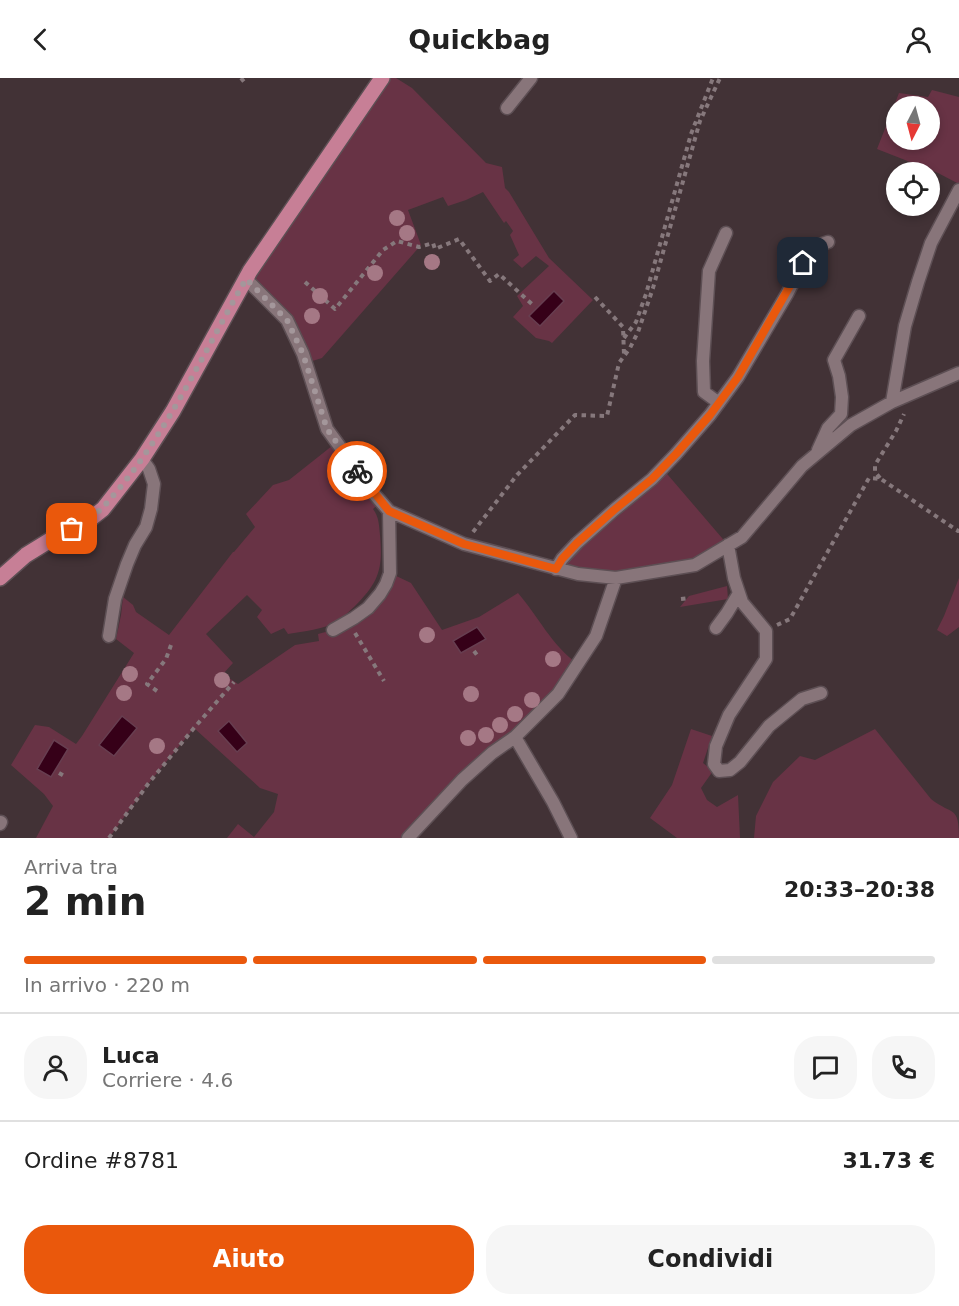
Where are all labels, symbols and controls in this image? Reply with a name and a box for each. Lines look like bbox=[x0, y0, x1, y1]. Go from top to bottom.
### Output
icon: back bbox=[24, 23, 57, 56]
icon: person bbox=[902, 23, 935, 56]
text: Quickbag bbox=[408, 24, 551, 55]
north arrow bbox=[886, 96, 940, 150]
map controls bbox=[886, 96, 940, 216]
button: locate bbox=[886, 162, 940, 216]
pin bbox=[777, 237, 828, 288]
icon: home bbox=[786, 246, 819, 279]
courier bbox=[327, 441, 387, 501]
icon: bike bbox=[341, 455, 374, 488]
pin bbox=[46, 503, 97, 554]
icon: bag bbox=[55, 512, 88, 545]
text: Arriva tra bbox=[24, 855, 118, 879]
text: 20:33–20:38 bbox=[784, 877, 935, 902]
text: 2 min bbox=[24, 879, 146, 924]
text: In arrivo · 220 m bbox=[24, 973, 190, 997]
button: person bbox=[24, 1036, 87, 1099]
button: chat bbox=[794, 1036, 857, 1099]
button: phone bbox=[872, 1036, 935, 1099]
text: Luca bbox=[102, 1043, 160, 1068]
text: Corriere · 4.6 bbox=[102, 1068, 233, 1092]
text: Ordine #8781 bbox=[24, 1148, 179, 1173]
text: 31.73 € bbox=[842, 1148, 935, 1173]
button: Aiuto bbox=[24, 1225, 474, 1294]
button: Condividi bbox=[486, 1225, 935, 1294]

